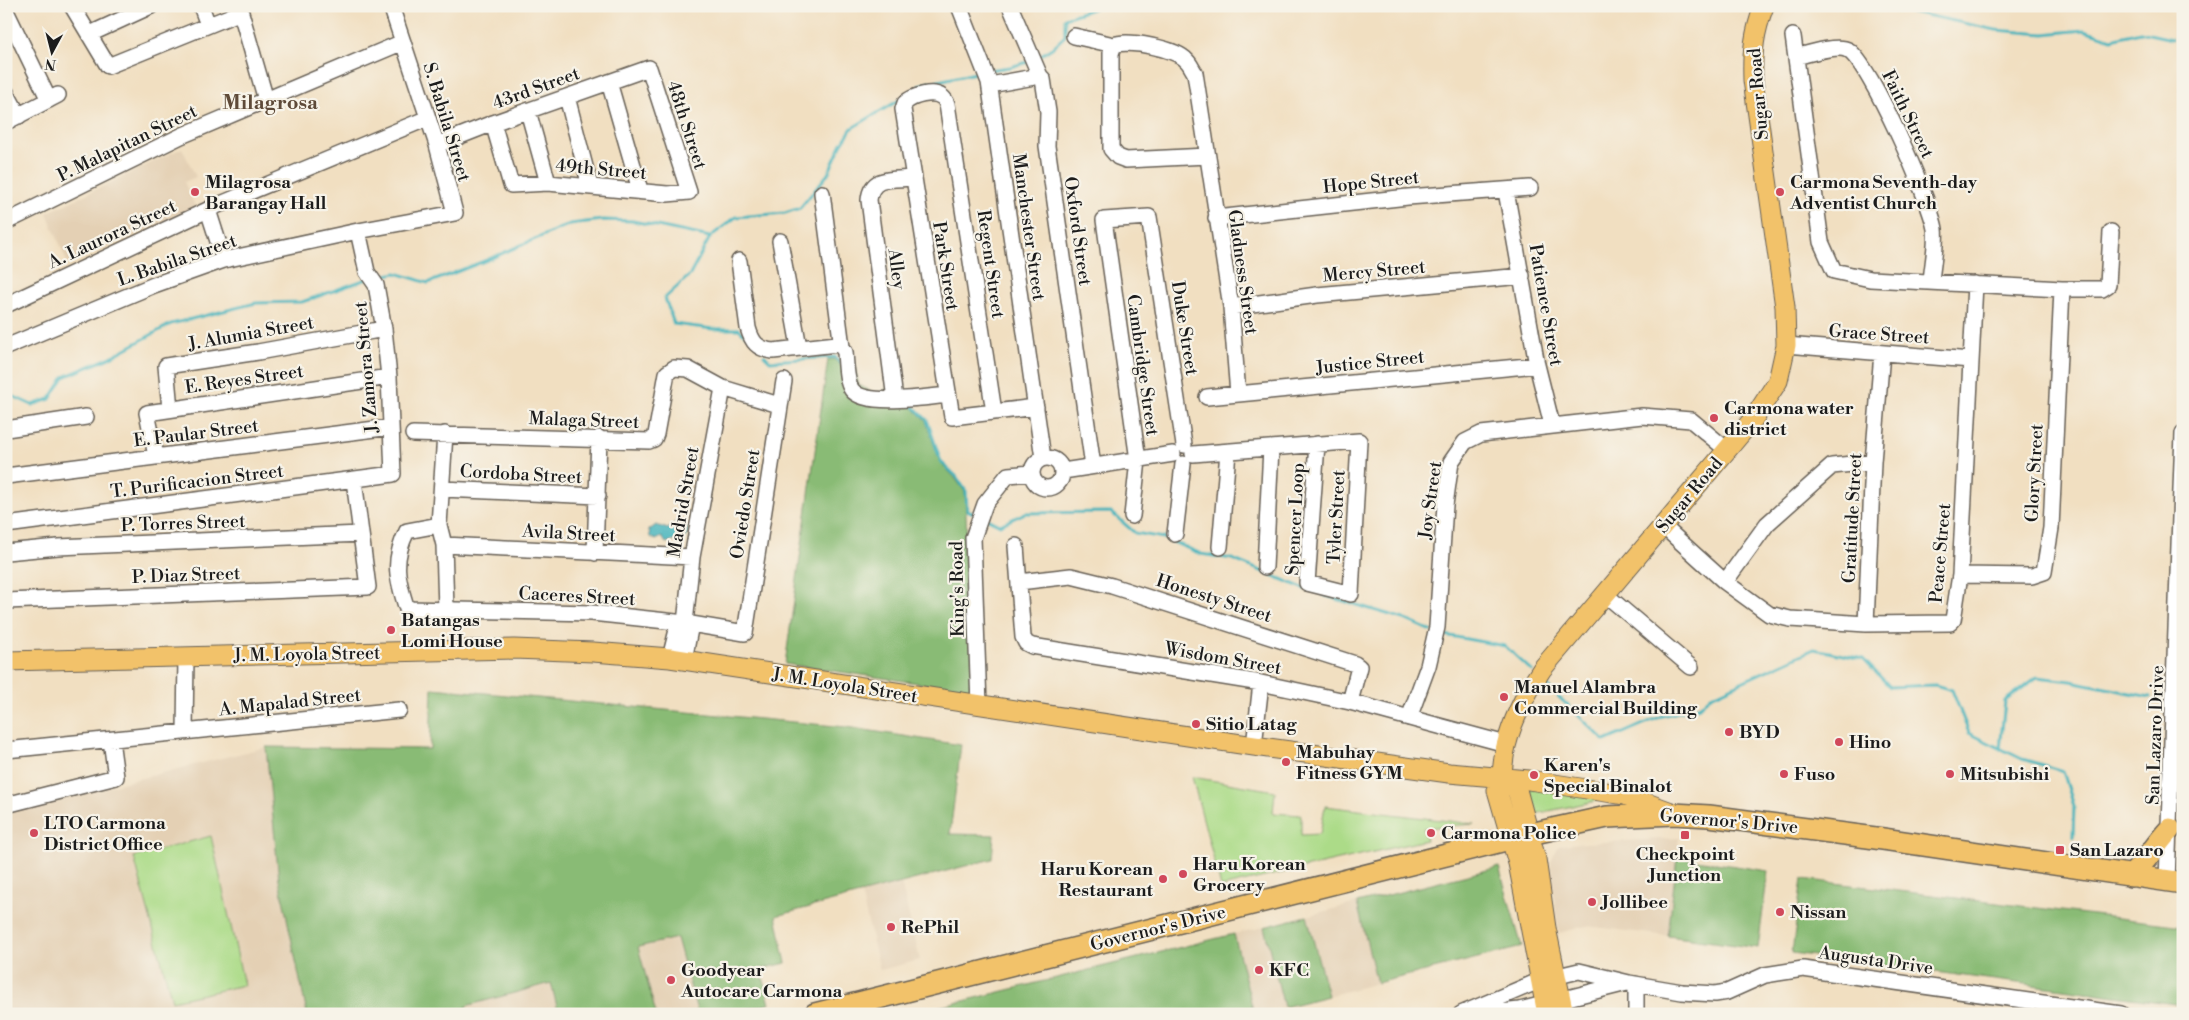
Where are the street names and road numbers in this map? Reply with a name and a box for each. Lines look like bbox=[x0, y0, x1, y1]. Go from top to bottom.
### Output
street label: Sugar Road bbox=[1743, 46, 1774, 141]
street label: S. Babila Street bbox=[417, 60, 476, 185]
street label: 43rd Street bbox=[489, 62, 583, 115]
street label: Faith Street bbox=[1876, 66, 1939, 163]
street label: 48th Street bbox=[661, 78, 712, 173]
street label: P. Malapitan Street bbox=[53, 99, 202, 187]
street label: Manchester Street bbox=[1007, 152, 1050, 303]
street label: 49th Street bbox=[554, 154, 648, 185]
street label: Hope Street bbox=[1322, 166, 1421, 199]
street label: Oxford Street bbox=[1058, 175, 1097, 288]
street label: A. Laurora Street bbox=[43, 194, 181, 275]
street label: Regent Street bbox=[972, 208, 1010, 320]
street label: Gladness Street bbox=[1222, 208, 1263, 337]
street label: Park Street bbox=[927, 220, 964, 313]
street label: L. Babila Street bbox=[114, 229, 240, 292]
street label: Patience Street bbox=[1523, 242, 1568, 368]
street label: Alley bbox=[882, 246, 910, 291]
street label: Mercy Street bbox=[1322, 255, 1427, 287]
street label: Duke Street bbox=[1166, 279, 1203, 378]
street label: Cambridge Street bbox=[1121, 293, 1164, 438]
street label: J. Zamora Street bbox=[349, 300, 384, 435]
street label: J. Alumia Street bbox=[186, 311, 316, 356]
street label: Grace Street bbox=[1828, 320, 1931, 350]
street label: Justice Street bbox=[1314, 345, 1426, 380]
street label: E. Reyes Street bbox=[183, 360, 305, 399]
street label: Malaga Street bbox=[528, 407, 640, 434]
street label: E. Paular Street bbox=[132, 414, 260, 453]
street label: Glory Street bbox=[2020, 423, 2049, 523]
street label: Madrid Street bbox=[662, 444, 705, 559]
street label: Oviedo Street bbox=[725, 447, 766, 561]
street label: Sugar Road bbox=[1651, 452, 1728, 538]
street label: Gratitude Street bbox=[1838, 452, 1867, 584]
street label: T. Purificacion Street bbox=[109, 459, 285, 504]
street label: Joy Street bbox=[1413, 459, 1447, 542]
street label: Cordoba Street bbox=[459, 460, 583, 489]
street label: Spencer Loop bbox=[1281, 462, 1310, 576]
street label: Tyler Street bbox=[1323, 469, 1350, 565]
street label: Peace Street bbox=[1925, 502, 1956, 604]
street label: P. Torres Street bbox=[120, 510, 246, 537]
street label: Avila Street bbox=[521, 520, 617, 547]
street label: King's Road bbox=[945, 540, 970, 637]
street label: P. Diaz Street bbox=[131, 562, 241, 589]
street label: Honesty Street bbox=[1153, 569, 1275, 628]
street label: Caceres Street bbox=[518, 582, 637, 611]
street label: Wisdom Street bbox=[1162, 637, 1284, 680]
street label: J. M. Loyola Street bbox=[232, 642, 381, 667]
street label: J. M. Loyola Street bbox=[770, 663, 920, 708]
street label: San Lazaro Drive bbox=[2142, 665, 2169, 805]
street label: A. Mapalad Street bbox=[217, 684, 363, 721]
street label: Governor's Drive bbox=[1659, 804, 1799, 839]
street label: Governor's Drive bbox=[1088, 901, 1228, 956]
street label: Augusta Drive bbox=[1816, 941, 1935, 980]

